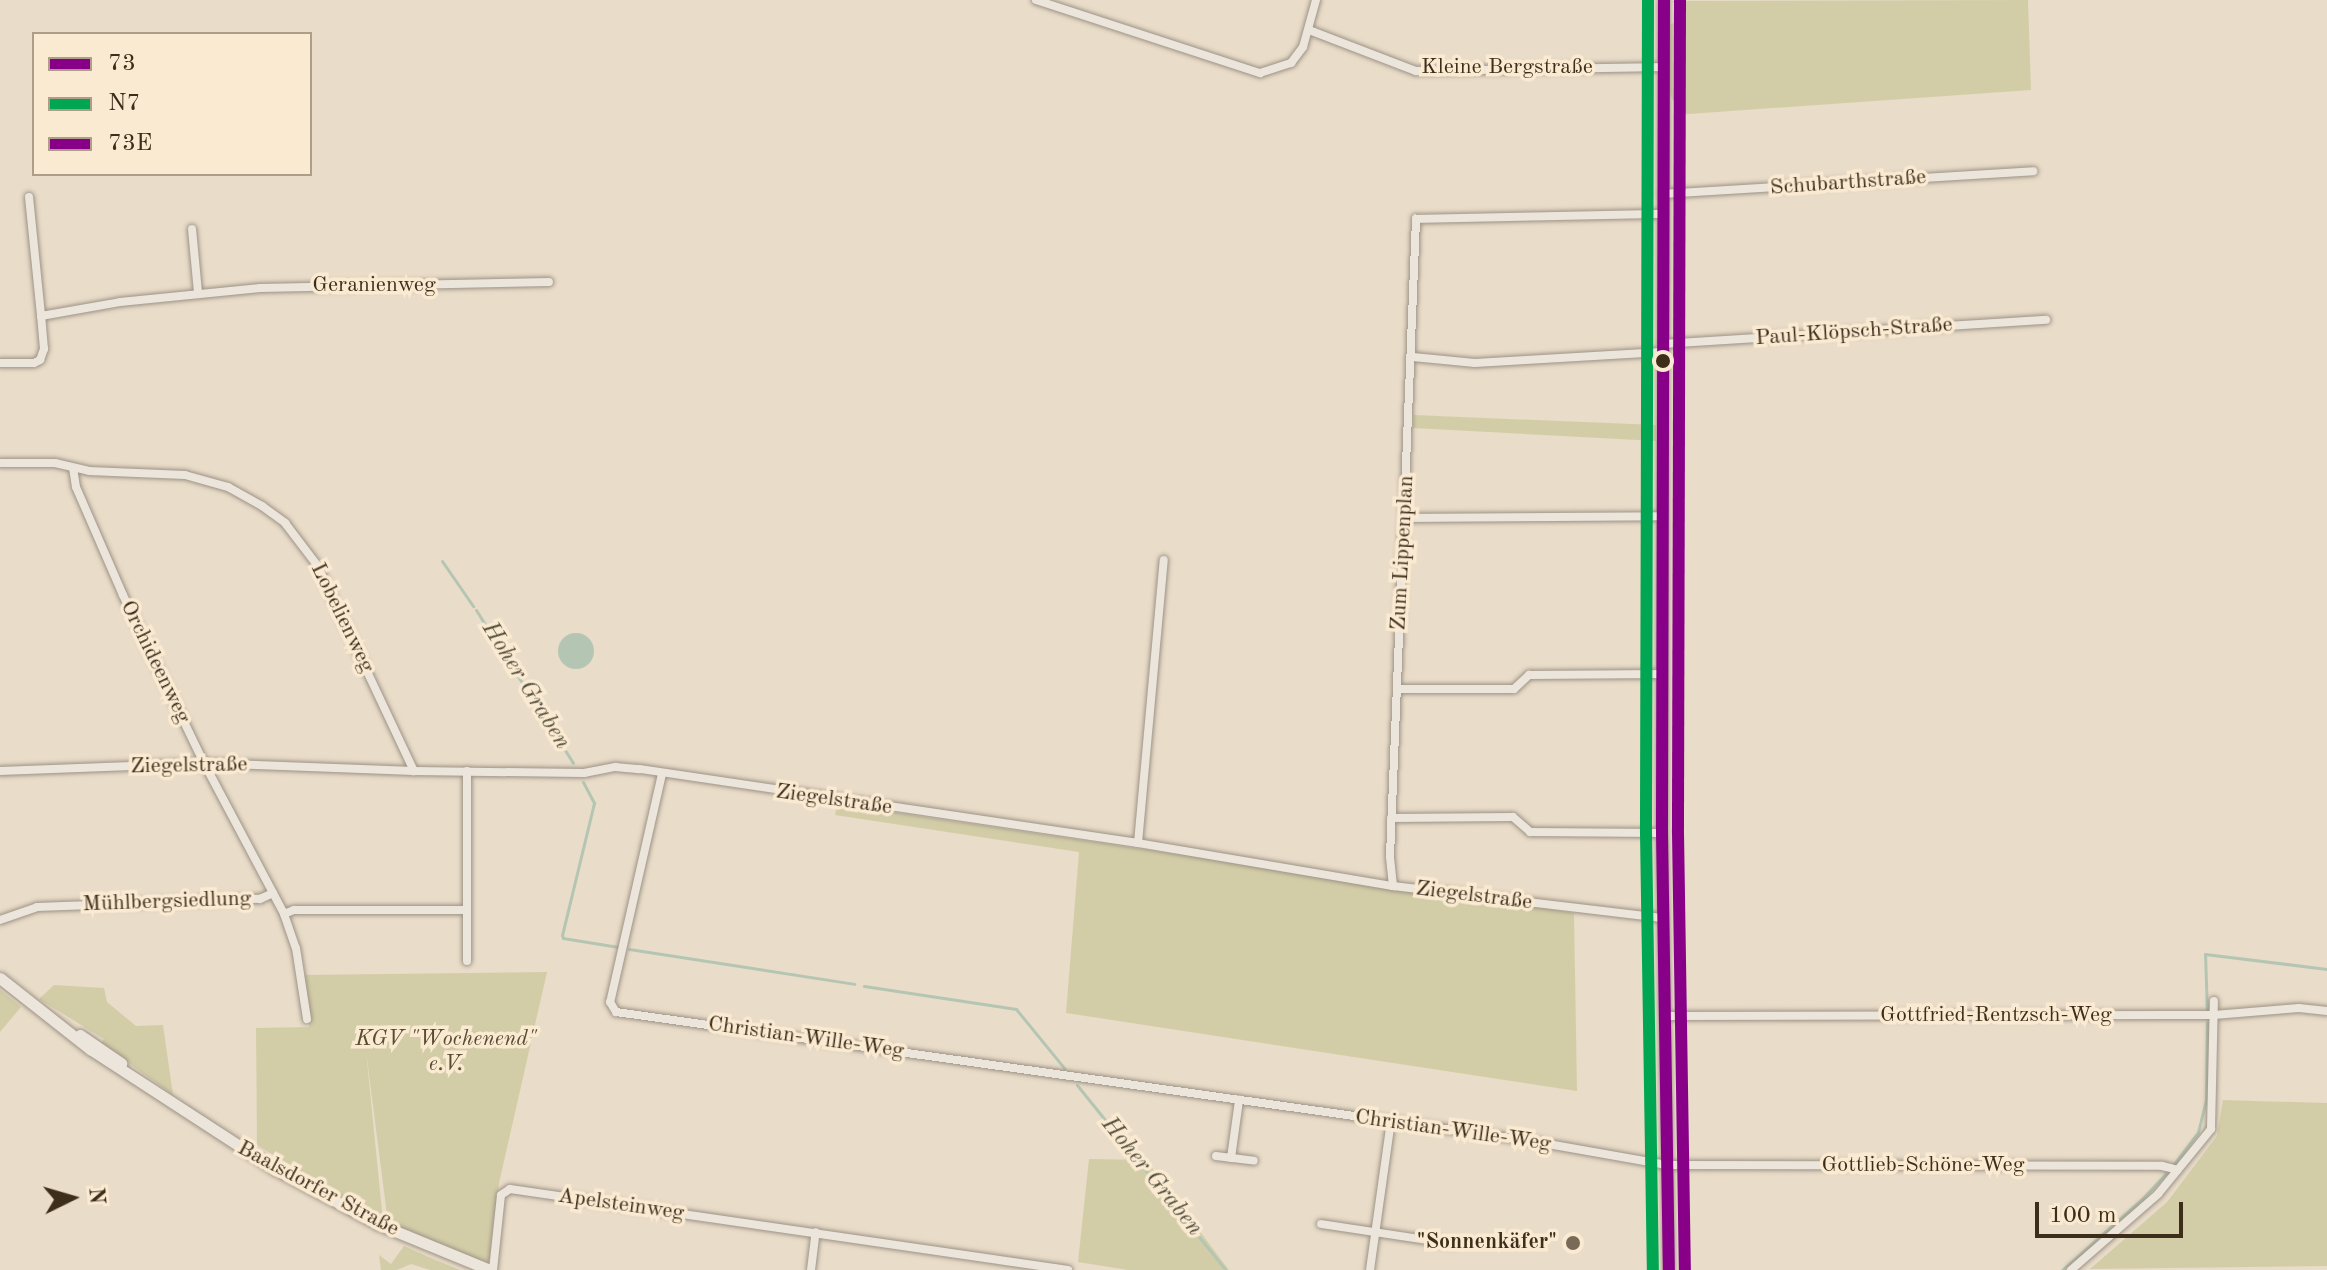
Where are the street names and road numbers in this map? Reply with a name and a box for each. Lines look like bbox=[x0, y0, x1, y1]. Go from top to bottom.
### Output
street label: Kleine Bergstraße bbox=[1421, 55, 1593, 81]
street label: Schubarthstraße bbox=[1769, 164, 1927, 202]
street label: Geranienweg bbox=[312, 273, 436, 299]
street label: Paul-Klöpsch-Straße bbox=[1754, 312, 1954, 352]
street label: Zum Lippenplan bbox=[1386, 475, 1420, 631]
street label: Lobelienweg bbox=[304, 559, 380, 677]
street label: Orchideenweg bbox=[114, 596, 196, 728]
street label: Ziegelstraße bbox=[130, 752, 248, 780]
street label: Ziegelstraße bbox=[774, 779, 894, 821]
street label: Ziegelstraße bbox=[1414, 876, 1534, 916]
street label: Mühlbergsiedlung bbox=[82, 886, 252, 918]
street label: Gottfried-Rentzsch-Weg bbox=[1880, 1003, 2112, 1029]
street label: Christian-Wille-Weg bbox=[706, 1011, 906, 1065]
street label: Christian-Wille-Weg bbox=[1353, 1104, 1553, 1158]
street label: Baalsdorfer Straße bbox=[233, 1135, 403, 1243]
street label: Gottlieb-Schöne-Weg bbox=[1821, 1153, 2025, 1179]
street label: Apelsteinweg bbox=[556, 1183, 686, 1227]

